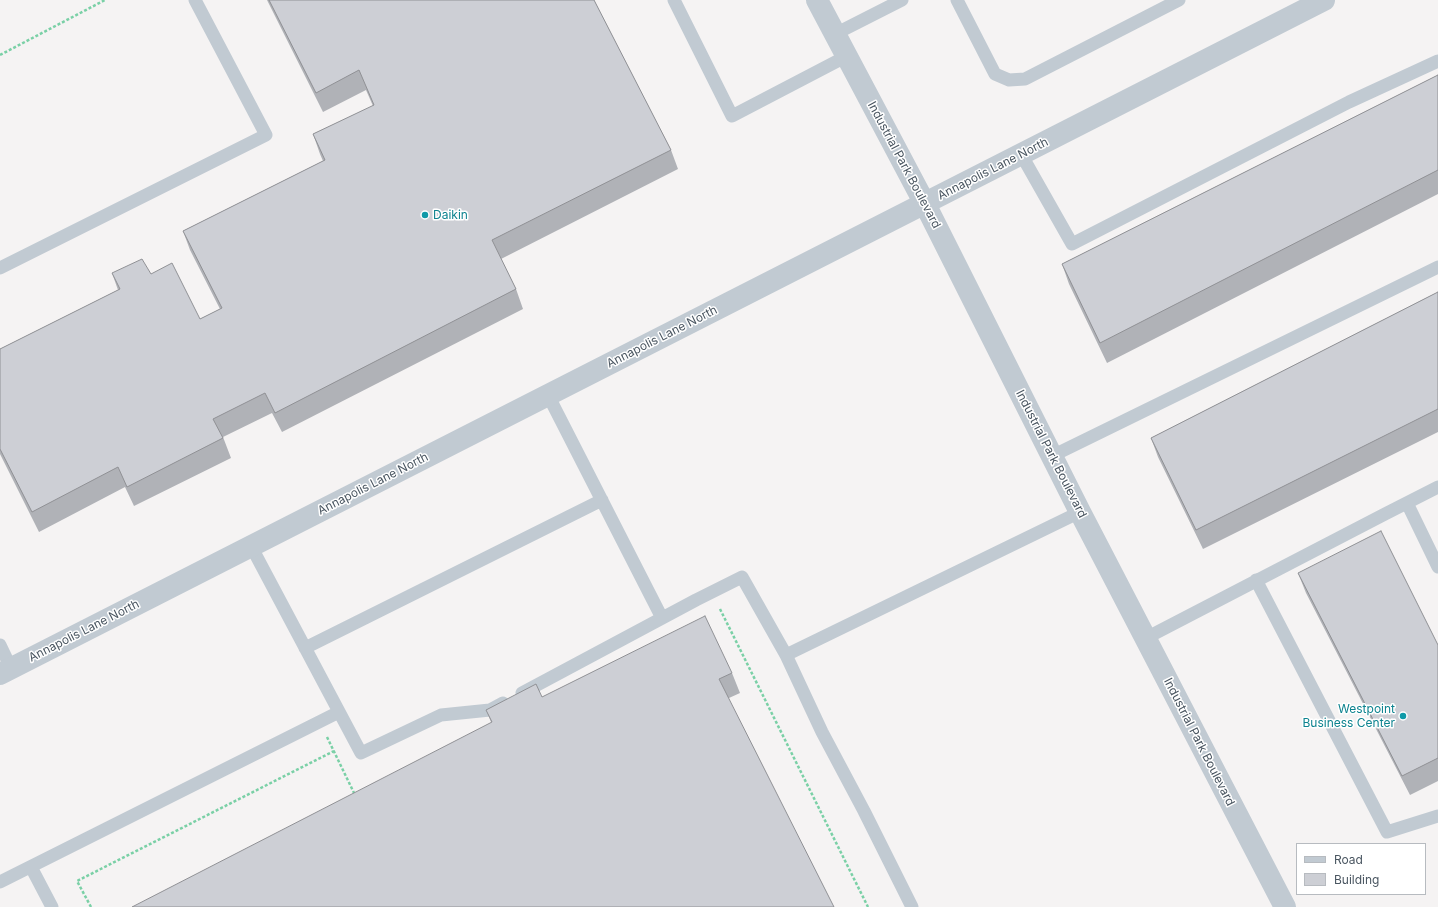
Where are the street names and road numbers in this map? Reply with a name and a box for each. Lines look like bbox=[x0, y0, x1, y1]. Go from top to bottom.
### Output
street label: Industrial Park Boulevard bbox=[864, 99, 944, 231]
street label: Annapolis Lane North bbox=[935, 135, 1051, 203]
street label: Annapolis Lane North bbox=[604, 303, 720, 371]
street label: Industrial Park Boulevard bbox=[1012, 388, 1090, 520]
street label: Annapolis Lane North bbox=[315, 450, 431, 518]
street label: Annapolis Lane North bbox=[26, 597, 142, 665]
street label: Industrial Park Boulevard bbox=[1160, 676, 1238, 808]

